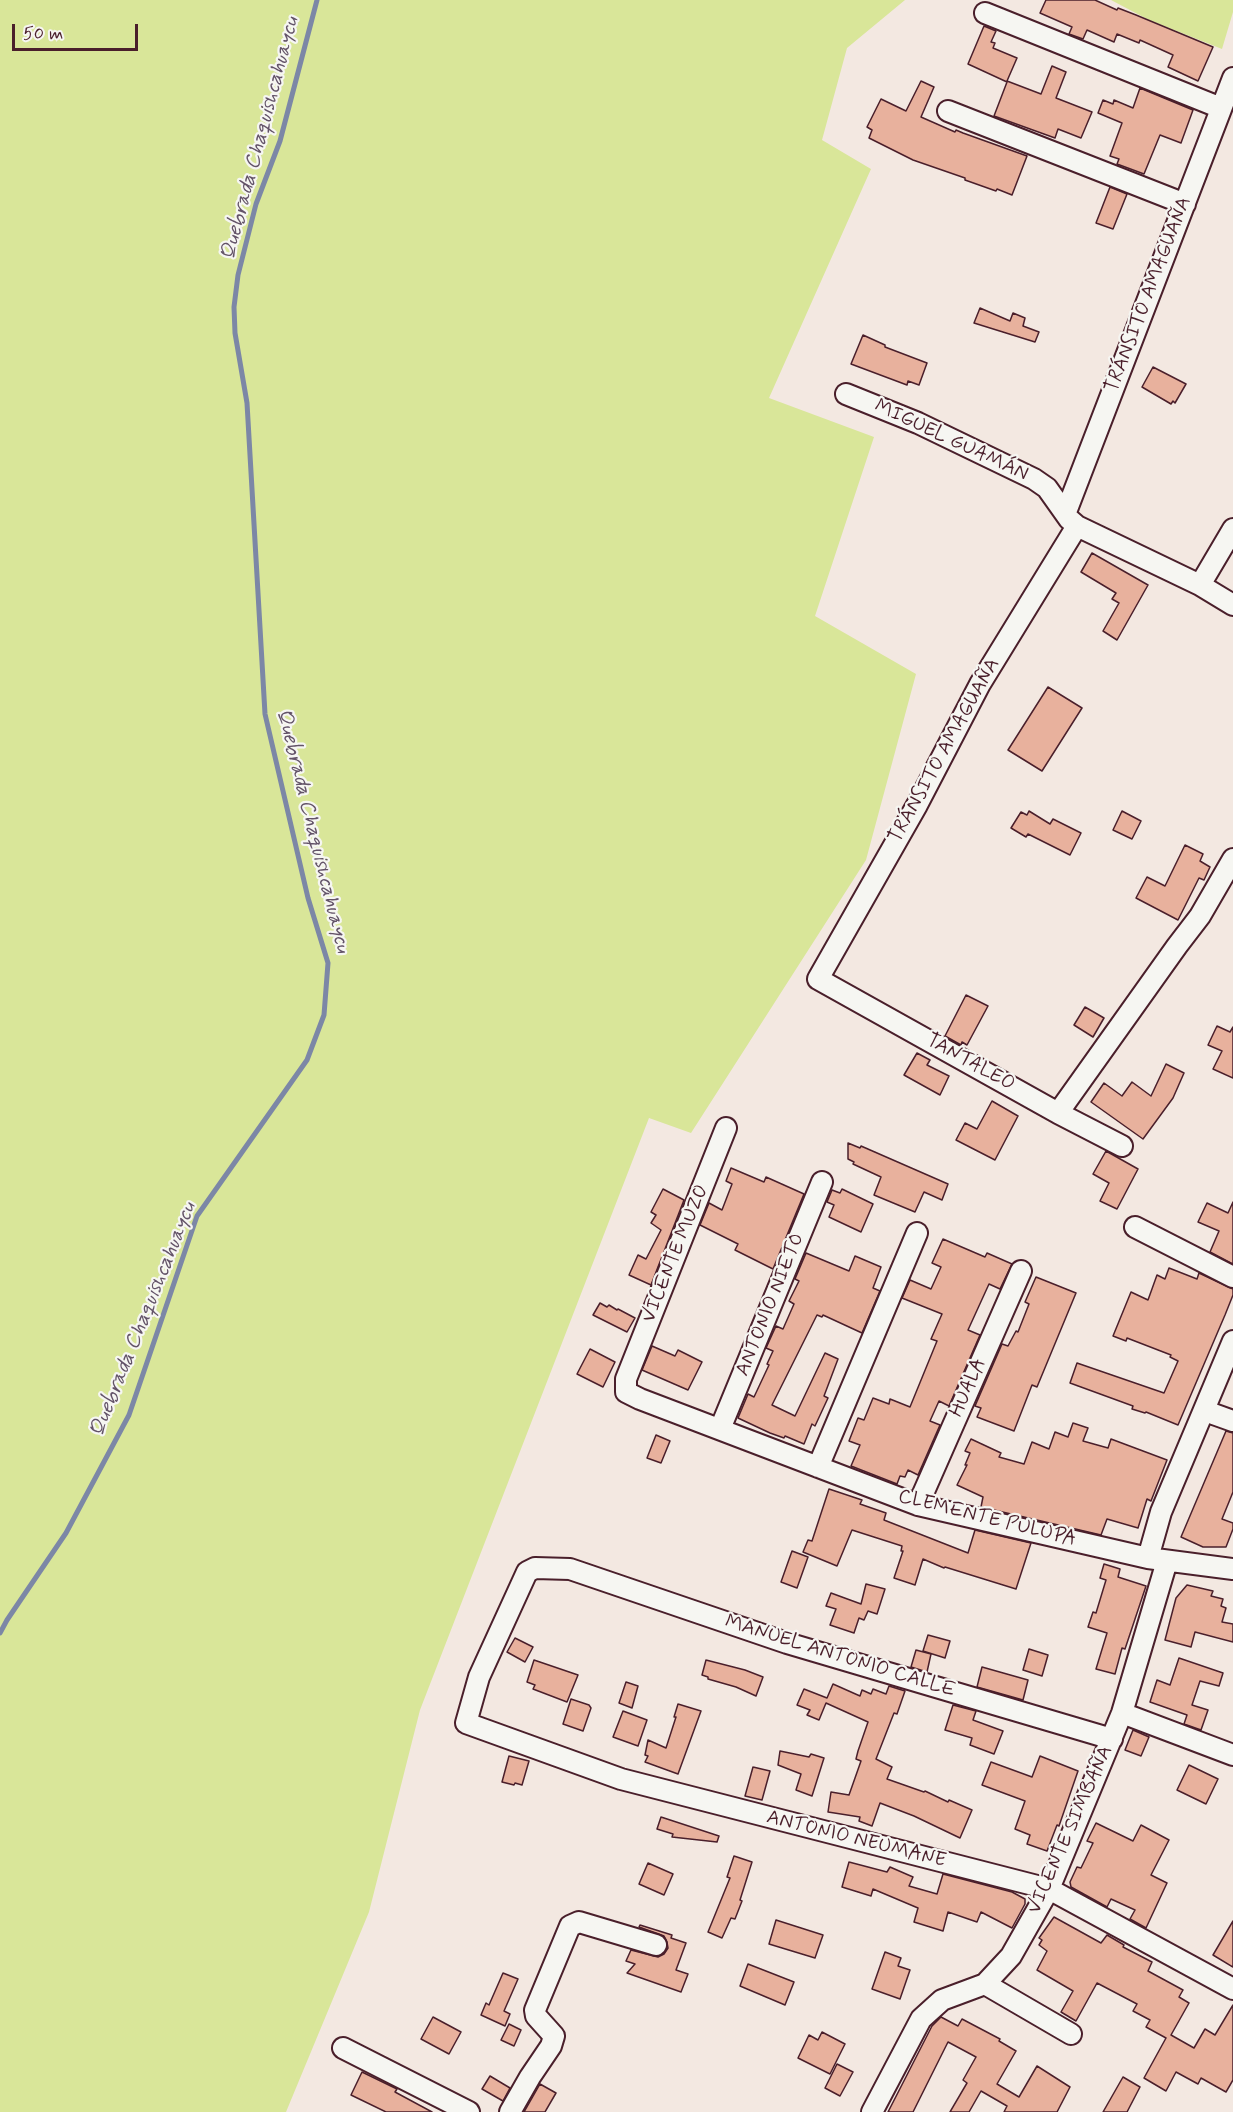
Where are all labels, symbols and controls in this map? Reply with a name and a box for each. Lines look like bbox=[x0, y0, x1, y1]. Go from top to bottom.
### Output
scale bar bbox=[15, 12, 141, 50]
water label: Quebrada Chaquishcahuaycu bbox=[216, 15, 306, 263]
text: 50 m bbox=[23, 22, 63, 46]
street label: TRÁNSITO AMAGUAÑA bbox=[1101, 194, 1197, 396]
street label: MIGUEL GUAMÁN bbox=[870, 395, 1032, 487]
street label: TRÁNSITO AMAGUAÑA bbox=[884, 654, 1006, 848]
water label: Quebrada Chaquishcahuaycu bbox=[269, 706, 355, 956]
street label: TANTALEO bbox=[921, 1029, 1019, 1097]
street label: VICENTE MUZO bbox=[637, 1182, 715, 1326]
water label: Quebrada Chaquishcahuaycu bbox=[85, 1199, 203, 1441]
street label: ANTONIO NIETO bbox=[731, 1230, 811, 1380]
street label: HUALA bbox=[945, 1355, 993, 1421]
street label: CLEMENTE PULUPA bbox=[895, 1485, 1079, 1553]
street label: MANUEL ANTONIO CALLE bbox=[722, 1610, 958, 1704]
street label: VICENTE SIMBAÑA bbox=[1023, 1742, 1119, 1918]
street label: ANTONIO NEUMANE bbox=[764, 1806, 948, 1874]

